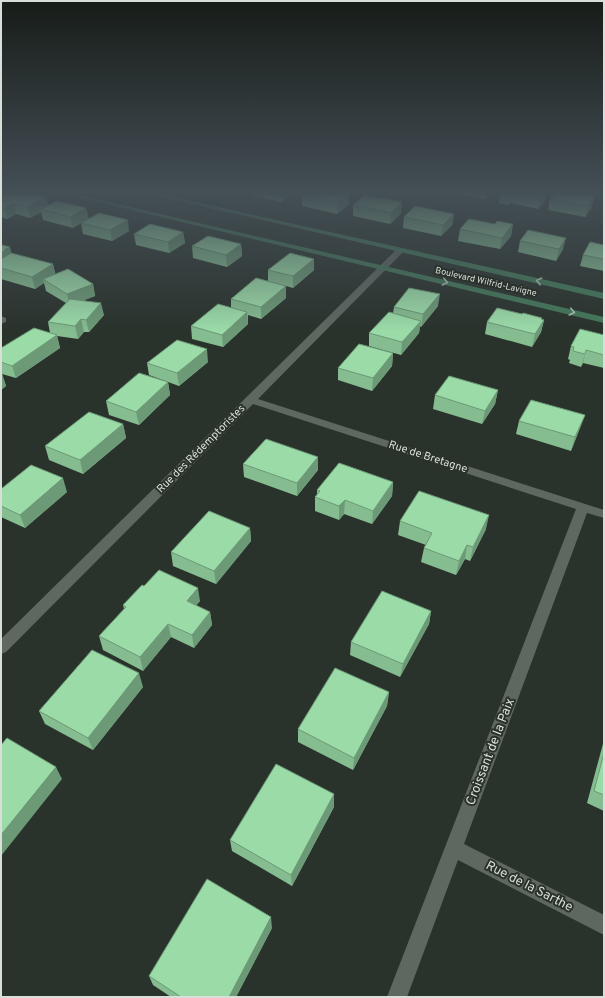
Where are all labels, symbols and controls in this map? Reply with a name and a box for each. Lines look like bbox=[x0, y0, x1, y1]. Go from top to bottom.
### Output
street label: Boulevard Wilfrid-Lavigne bbox=[434, 265, 538, 299]
one-way arrow bbox=[442, 278, 449, 286]
one-way arrow bbox=[535, 278, 542, 286]
one-way arrow bbox=[569, 308, 575, 316]
street label: Rue des Rédemptoristes bbox=[154, 402, 248, 496]
street label: Rue de Bretagne bbox=[387, 438, 469, 476]
street label: Croissant de la Paix bbox=[463, 696, 519, 808]
street label: Rue de la Sarthe bbox=[483, 858, 575, 916]

